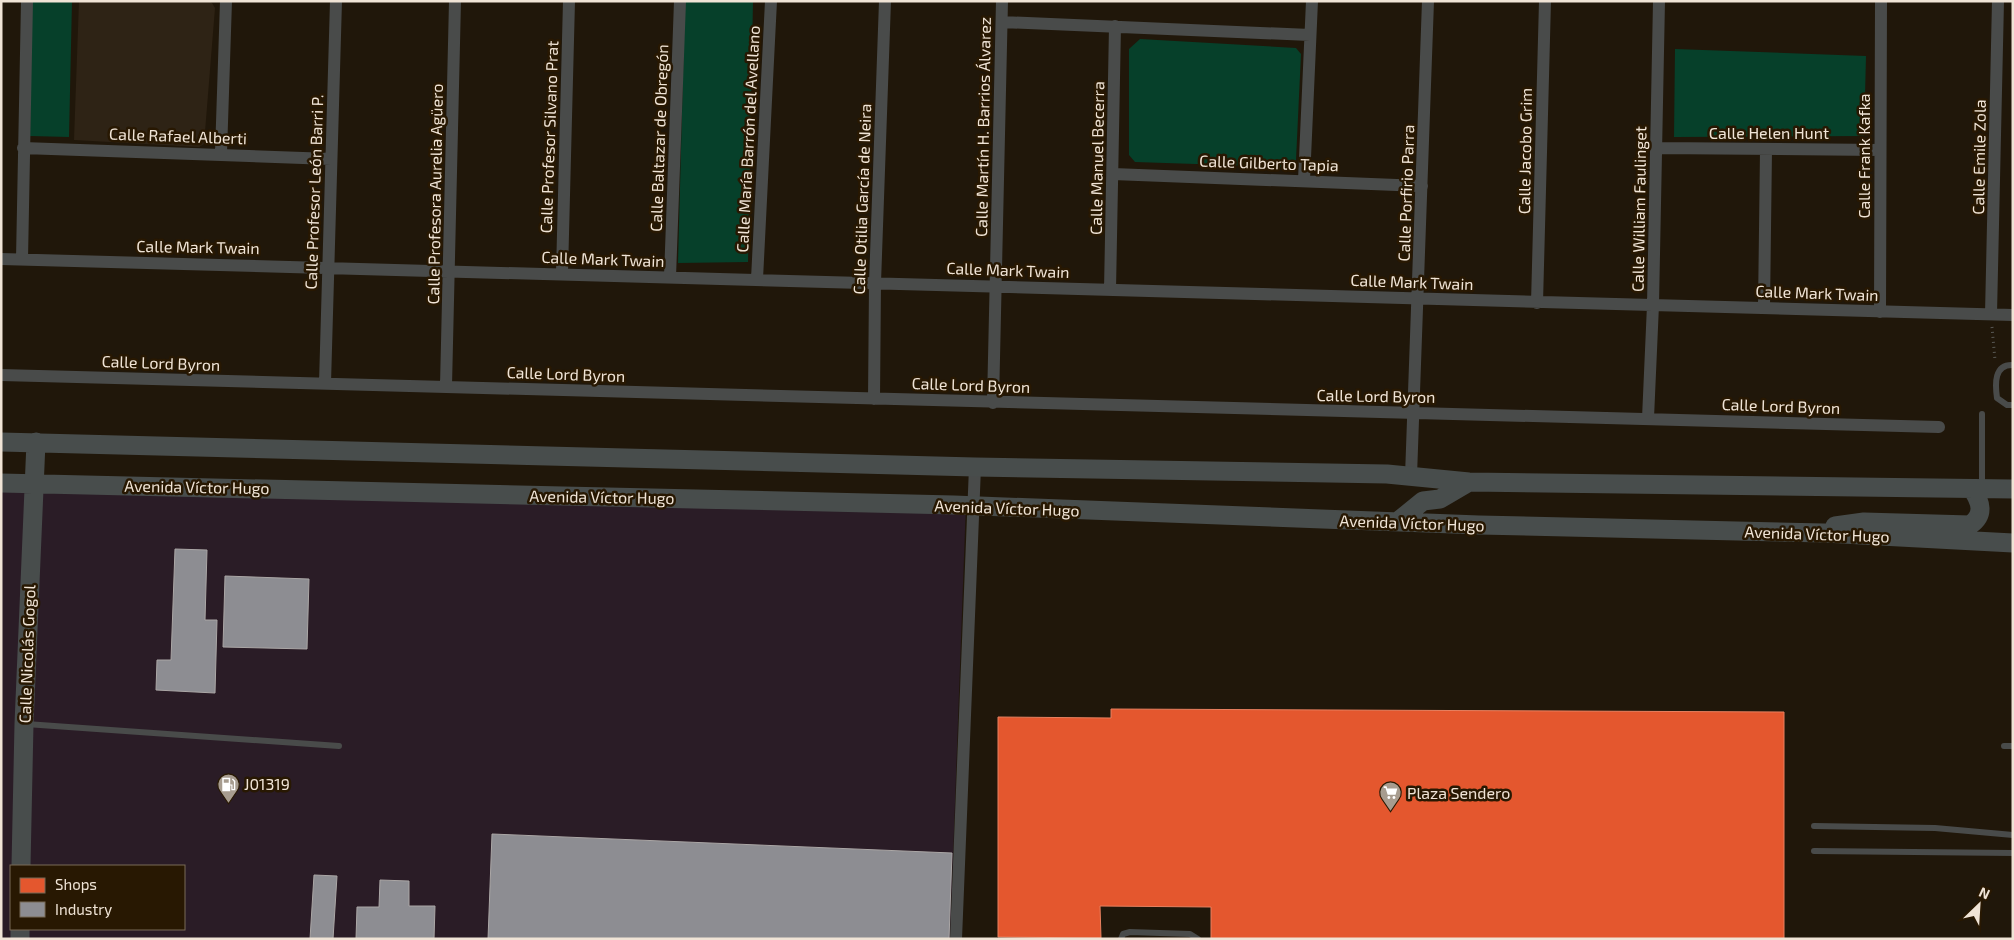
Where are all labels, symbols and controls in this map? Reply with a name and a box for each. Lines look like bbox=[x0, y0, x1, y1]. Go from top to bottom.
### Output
street label: Calle Martín H. Barrios Álvarez bbox=[971, 17, 994, 237]
street label: Calle María Barrón del Avellano bbox=[732, 25, 763, 253]
street label: Calle Profesor Silvano Prat bbox=[536, 40, 561, 234]
street label: Calle Baltazar de Obregón bbox=[646, 44, 671, 232]
street label: Calle Manuel Becerra bbox=[1086, 81, 1107, 235]
street label: Calle Profesora Aurelia Agüero bbox=[423, 83, 446, 305]
street label: Calle Jacobo Grim bbox=[1514, 88, 1535, 214]
street label: Calle Frank Kafka bbox=[1854, 93, 1873, 219]
street label: Calle Profesor León Barri P. bbox=[301, 94, 326, 290]
street label: Calle Emile Zola bbox=[1968, 99, 1989, 215]
street label: Calle Otilia García de Neira bbox=[849, 103, 874, 295]
street label: Calle Helen Hunt bbox=[1709, 123, 1829, 142]
street label: Calle Rafael Alberti bbox=[109, 124, 247, 147]
street label: Calle Porfirio Parra bbox=[1394, 124, 1417, 262]
street label: Calle William Faulinget bbox=[1628, 126, 1649, 292]
street label: Calle Gilberto Tapia bbox=[1199, 151, 1339, 174]
street label: Calle Mark Twain bbox=[136, 236, 260, 257]
street label: Calle Mark Twain bbox=[541, 247, 665, 270]
street label: Calle Mark Twain bbox=[946, 258, 1070, 281]
street label: Calle Mark Twain bbox=[1350, 270, 1474, 293]
street label: Calle Mark Twain bbox=[1755, 281, 1879, 304]
street label: Calle Lord Byron bbox=[101, 351, 221, 374]
street label: Calle Lord Byron bbox=[506, 362, 626, 385]
street label: Calle Lord Byron bbox=[911, 373, 1031, 396]
street label: Calle Lord Byron bbox=[1316, 385, 1436, 406]
street label: Calle Lord Byron bbox=[1721, 394, 1841, 417]
street label: Avenida Víctor Hugo bbox=[124, 476, 270, 497]
street label: Avenida Víctor Hugo bbox=[529, 486, 675, 507]
street label: Avenida Víctor Hugo bbox=[934, 495, 1080, 520]
street label: Avenida Víctor Hugo bbox=[1339, 510, 1485, 535]
street label: Avenida Víctor Hugo bbox=[1744, 521, 1890, 546]
street label: Calle Nicolás Gogol bbox=[15, 584, 38, 724]
fuel station icon: J01319 bbox=[216, 772, 240, 803]
place label: J01319 bbox=[244, 774, 290, 793]
supermarket icon: Plaza Sendero bbox=[1379, 781, 1403, 812]
place label: Plaza Sendero bbox=[1407, 783, 1510, 802]
legend bbox=[10, 865, 185, 930]
text: Shops bbox=[55, 875, 97, 893]
north arrow bbox=[1954, 880, 2004, 930]
text: N bbox=[1977, 883, 1993, 903]
text: Industry bbox=[55, 900, 112, 918]

